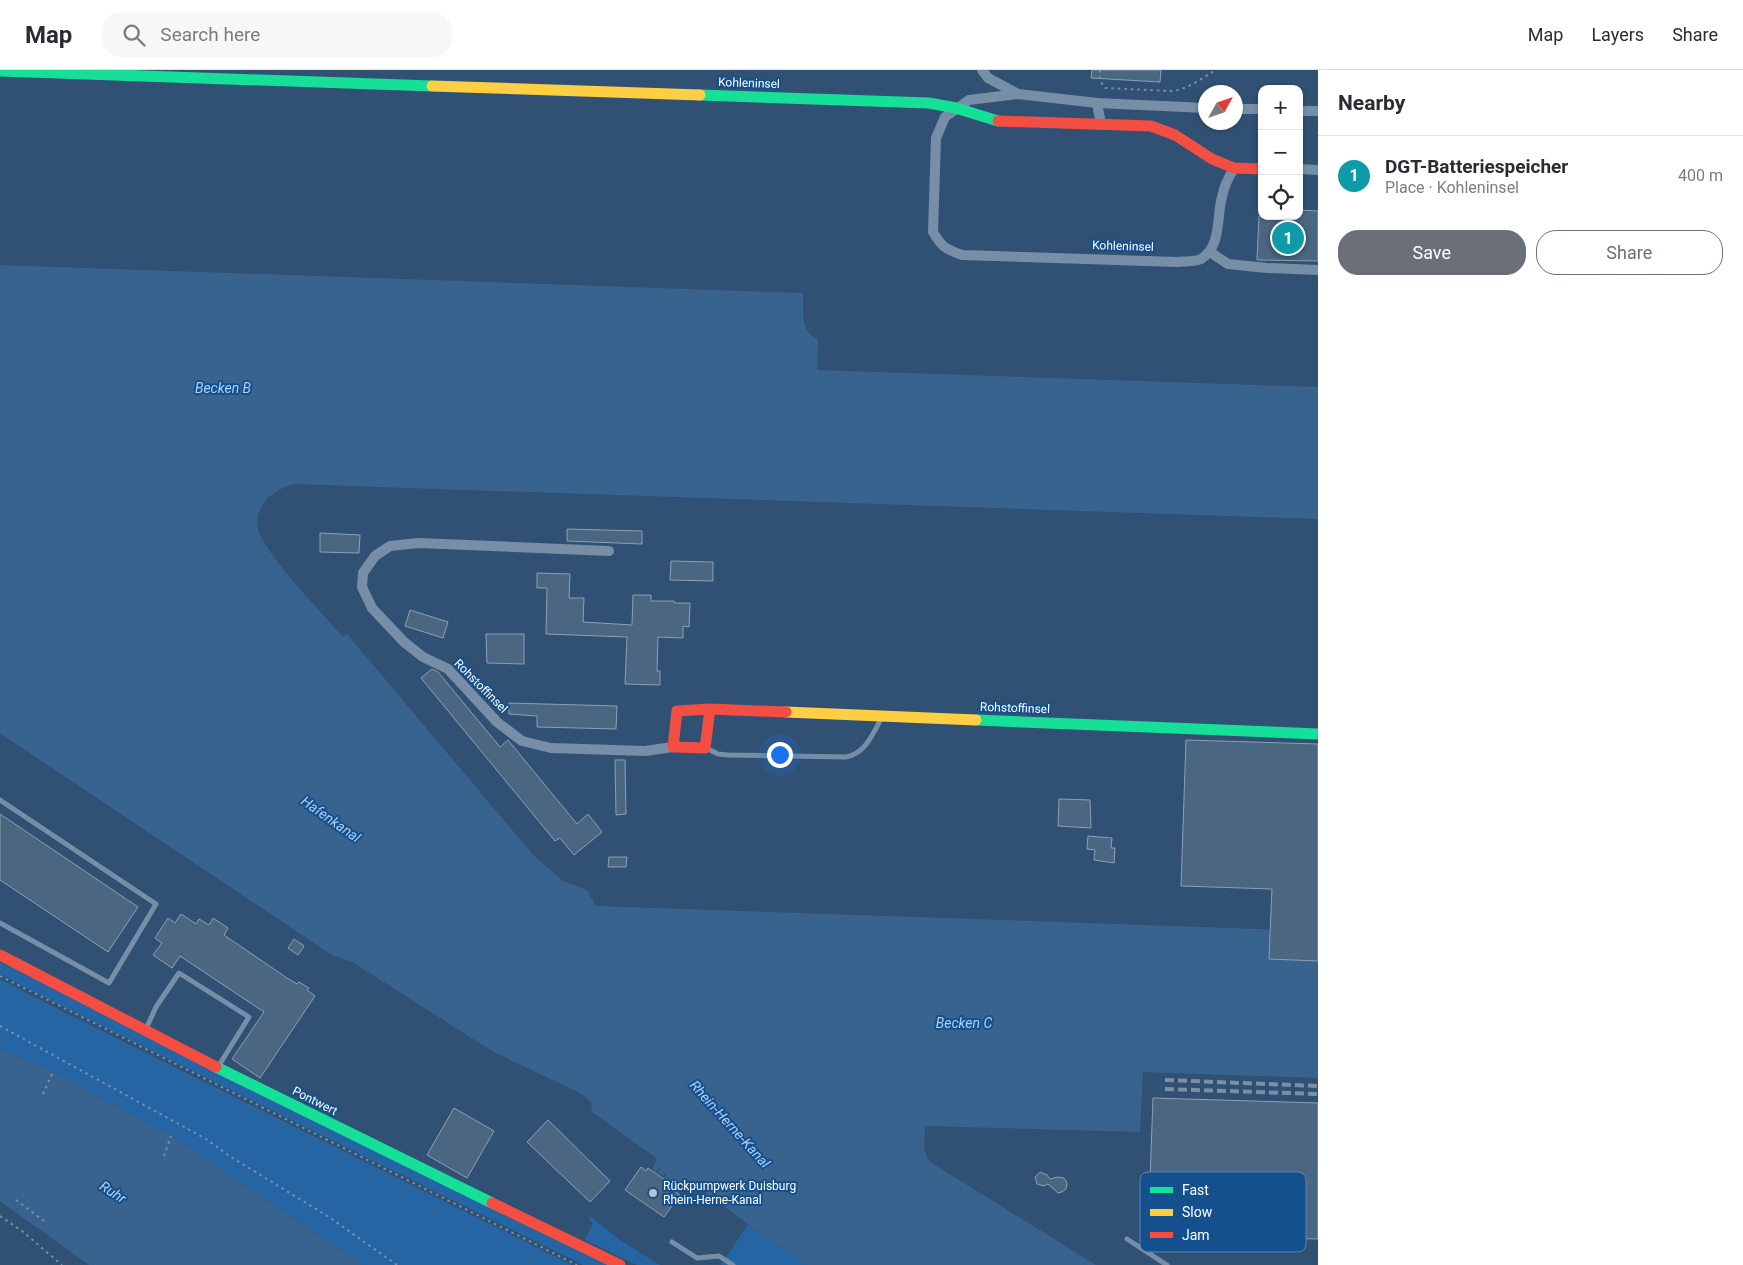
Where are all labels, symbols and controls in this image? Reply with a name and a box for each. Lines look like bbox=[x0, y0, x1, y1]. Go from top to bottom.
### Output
search box bbox=[102, 12, 452, 57]
text: Map bbox=[25, 21, 72, 49]
icon: search bbox=[120, 21, 148, 49]
text: Search here bbox=[160, 23, 260, 46]
text: Map bbox=[1528, 24, 1563, 45]
text: Layers bbox=[1591, 24, 1644, 45]
text: Share bbox=[1672, 24, 1718, 45]
street label: Kohleninsel bbox=[718, 75, 780, 91]
north arrow bbox=[1198, 85, 1243, 130]
map controls bbox=[1258, 85, 1303, 220]
button: + bbox=[1258, 85, 1303, 130]
text: Nearby bbox=[1338, 91, 1405, 115]
button: − bbox=[1258, 130, 1303, 175]
text: DGT-Batteriespeicher bbox=[1385, 155, 1568, 178]
text: 1 bbox=[1349, 166, 1359, 185]
text: 400 m bbox=[1678, 166, 1723, 185]
button: locate bbox=[1258, 175, 1303, 220]
text: Place · Kohleninsel bbox=[1385, 178, 1519, 197]
pin: 1 bbox=[1272, 219, 1304, 257]
button: Save bbox=[1338, 230, 1526, 275]
button: Share bbox=[1536, 230, 1723, 275]
street label: Kohleninsel bbox=[1092, 238, 1154, 254]
water label: Becken B bbox=[195, 380, 252, 396]
street label: Rohstoffinsel bbox=[451, 656, 511, 716]
street label: Rohstoffinsel bbox=[980, 700, 1050, 716]
your location bbox=[767, 742, 793, 768]
water label: Hafenkanal bbox=[298, 793, 364, 846]
water label: Becken C bbox=[936, 1015, 992, 1031]
water label: Rhein-Herne-Kanal bbox=[687, 1077, 774, 1171]
street label: Pontwert bbox=[290, 1084, 340, 1118]
legend bbox=[1140, 1172, 1306, 1252]
water label: Ruhr bbox=[97, 1178, 129, 1207]
place label: Rückpumpwerk Duisburg Rhein-Herne-Kanal bbox=[663, 1179, 796, 1207]
text: Fast bbox=[1182, 1182, 1209, 1198]
marker: Rückpumpwerk Duisburg Rhein-Herne-Kanal bbox=[647, 1187, 659, 1199]
text: Slow bbox=[1182, 1204, 1213, 1220]
text: Jam bbox=[1182, 1227, 1210, 1243]

